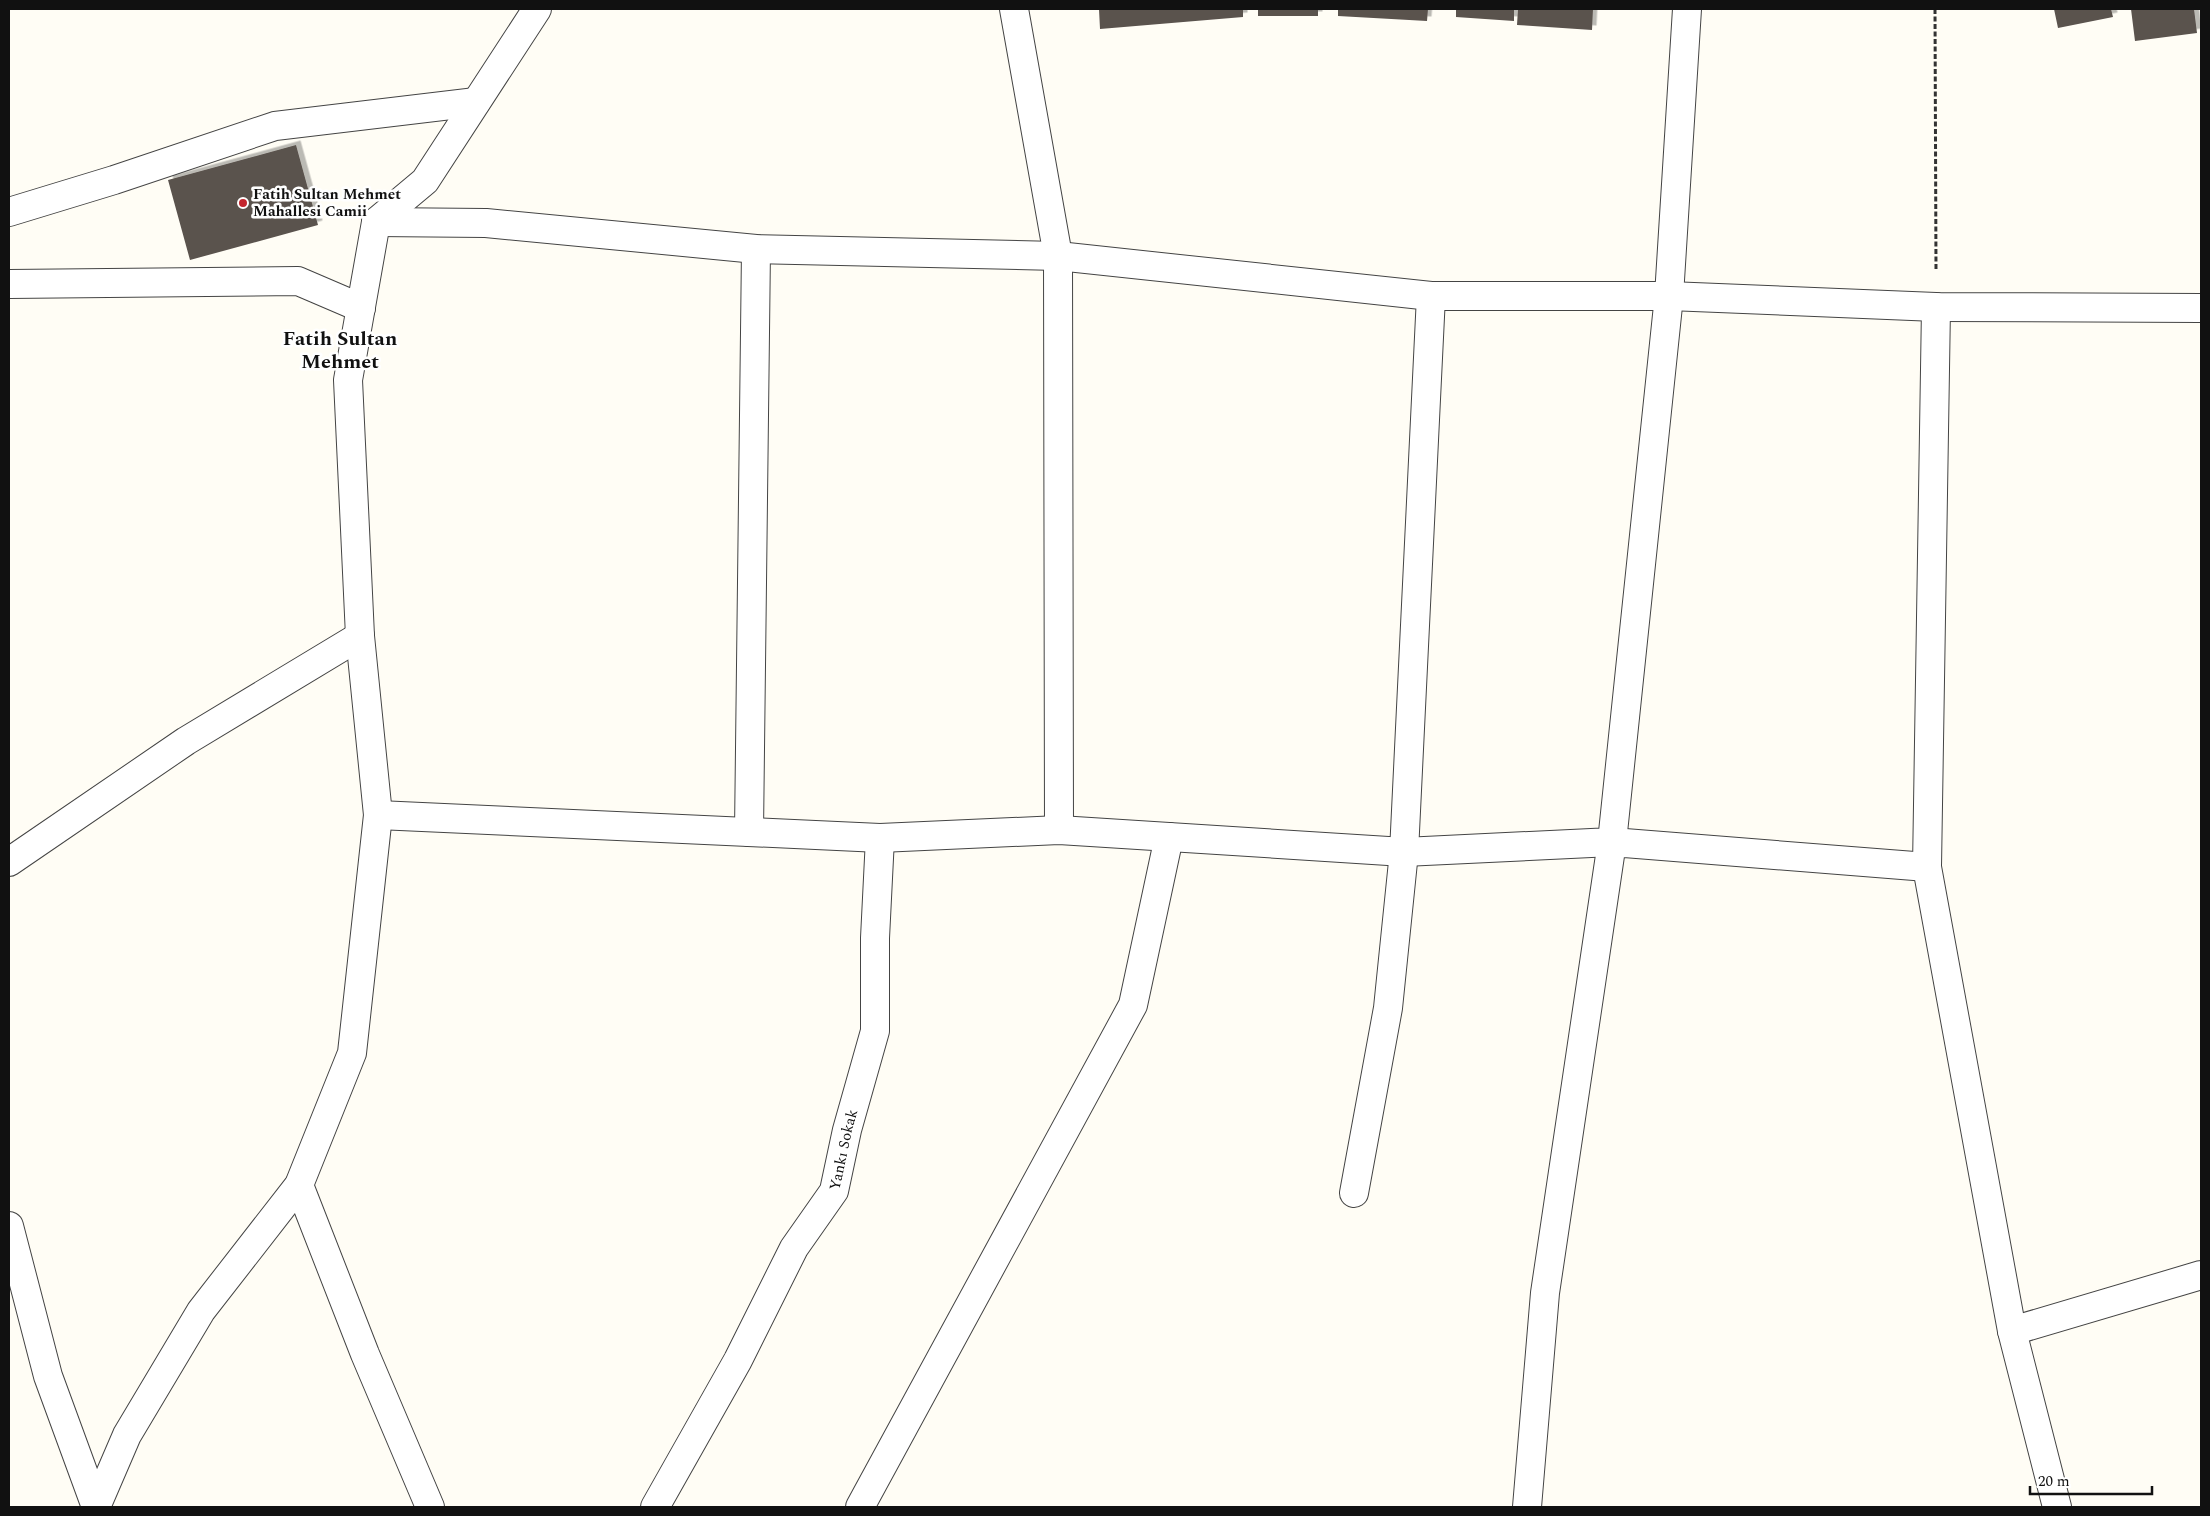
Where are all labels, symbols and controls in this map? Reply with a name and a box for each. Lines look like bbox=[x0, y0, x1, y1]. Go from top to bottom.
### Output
place label: Fatih Sultan Mehmet Mahallesi Camii bbox=[253, 183, 401, 223]
marker: Fatih Sultan Mehmet Mahallesi Camii bbox=[237, 197, 249, 209]
district label: Fatih Sultan Mehmet bbox=[283, 324, 397, 377]
street label: Yankı Sokak bbox=[823, 1106, 864, 1192]
scale bar bbox=[2030, 1464, 2152, 1496]
text: 20 m bbox=[2038, 1470, 2070, 1493]

